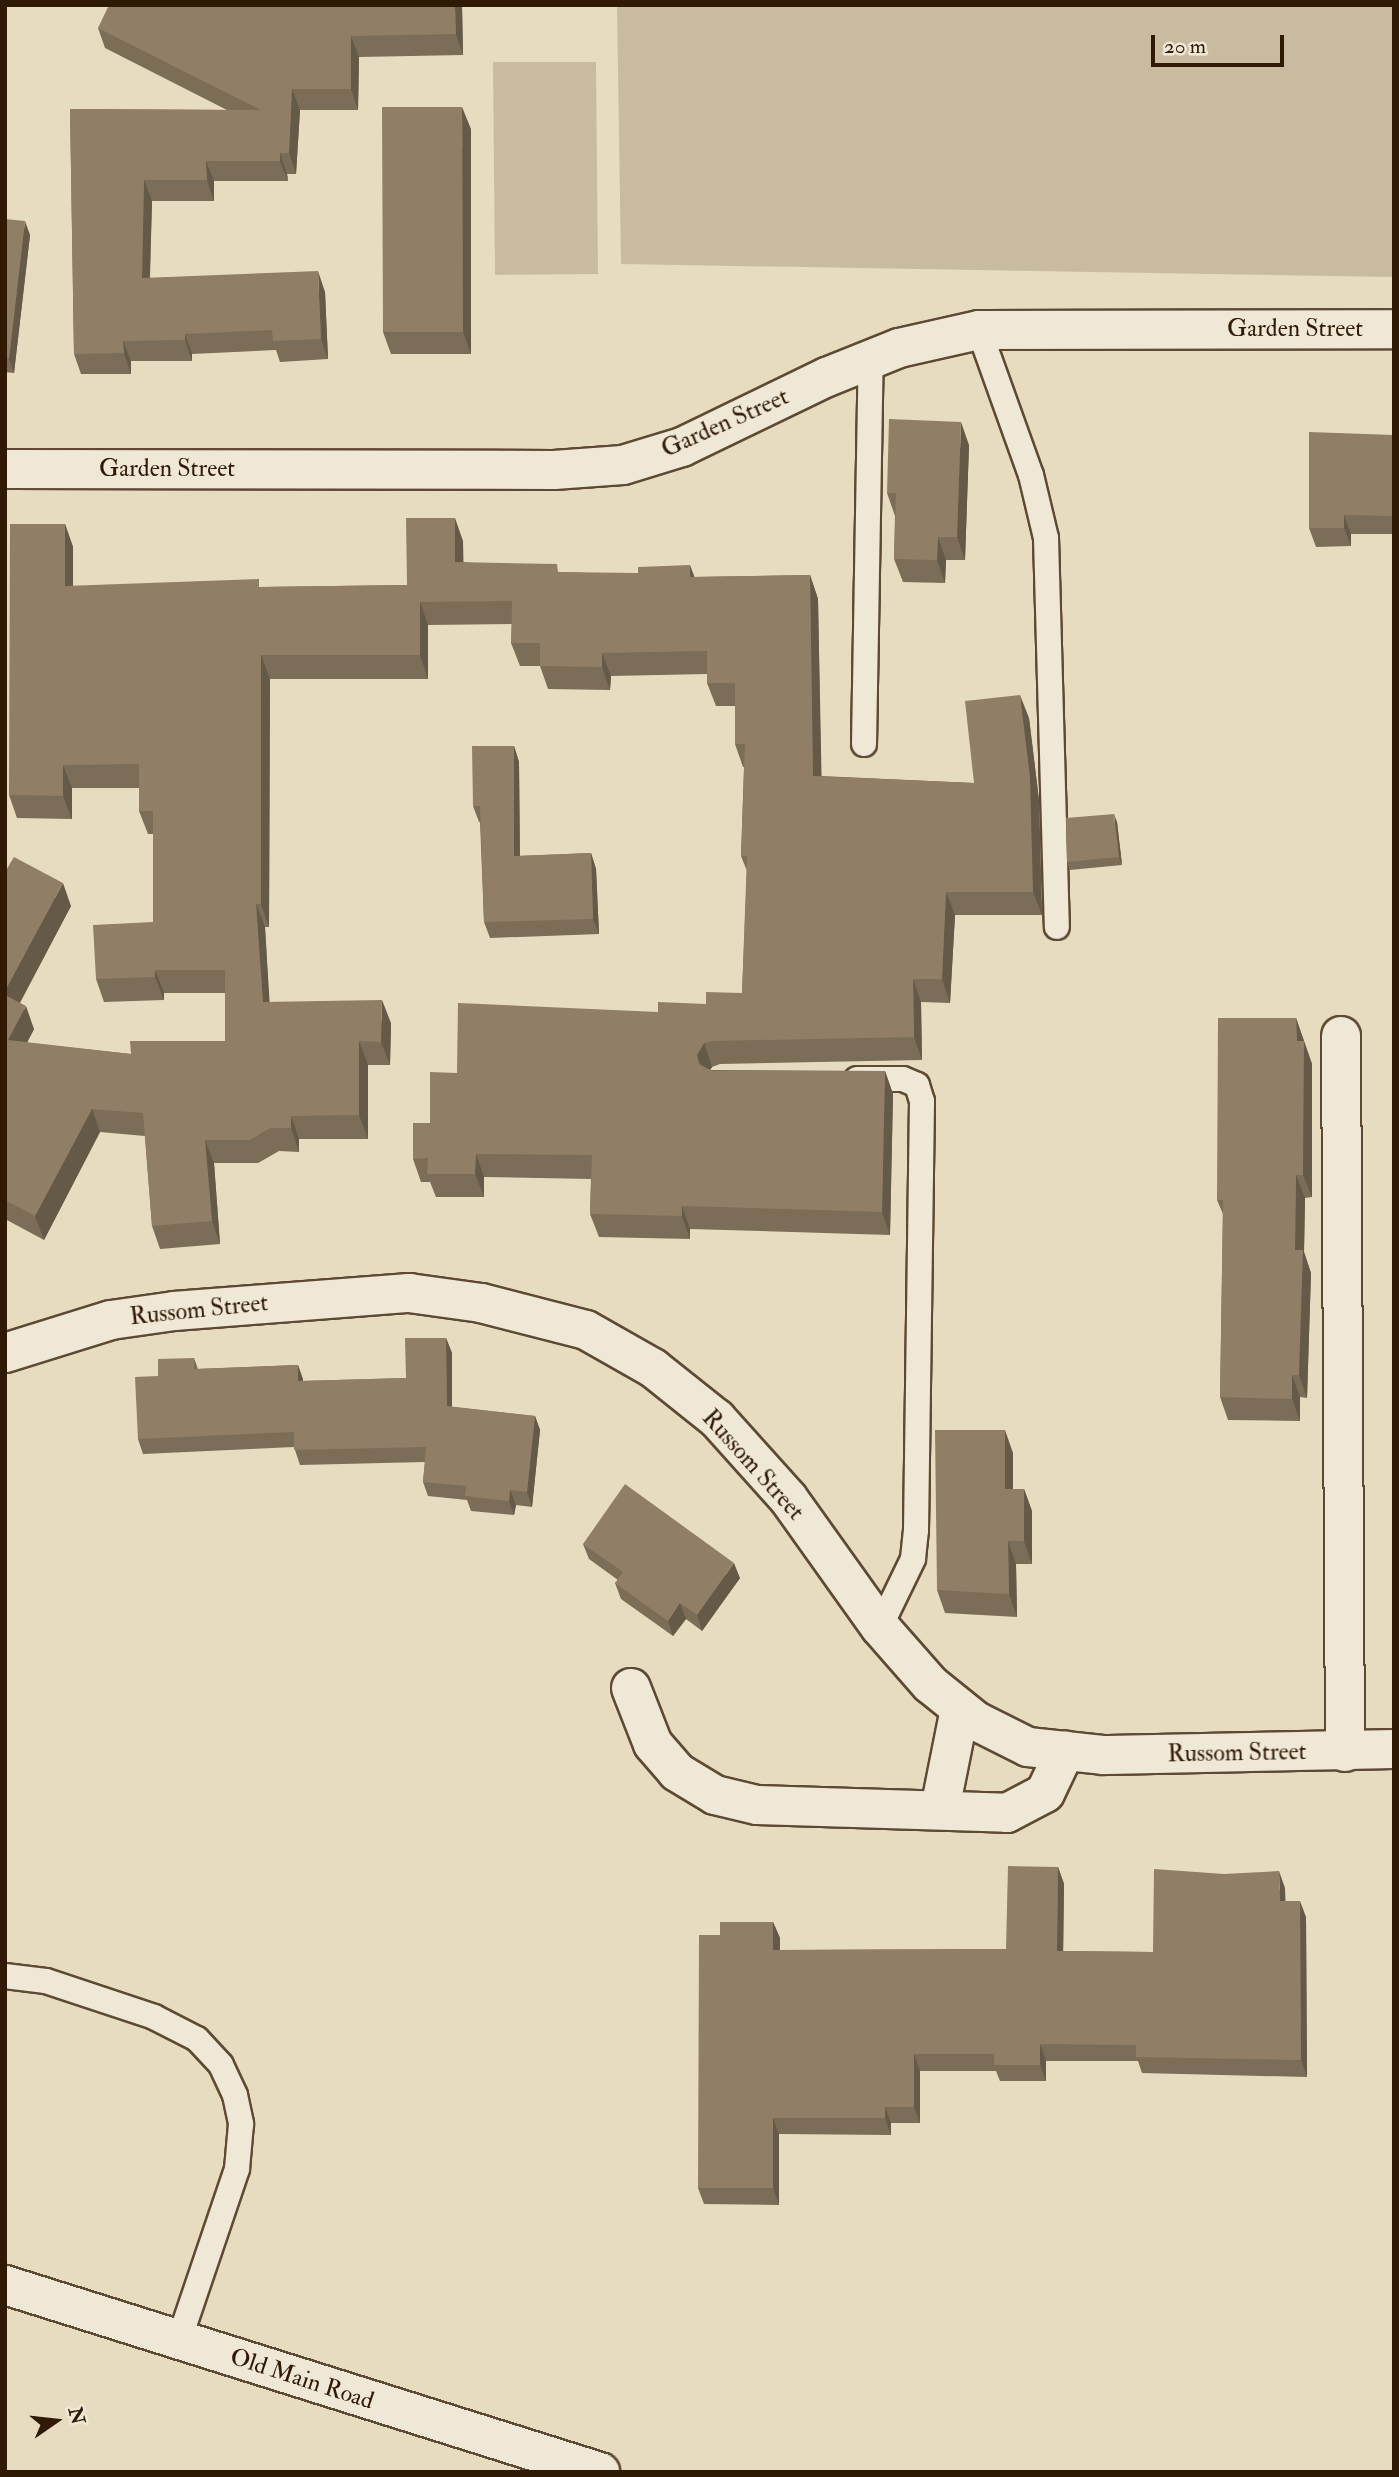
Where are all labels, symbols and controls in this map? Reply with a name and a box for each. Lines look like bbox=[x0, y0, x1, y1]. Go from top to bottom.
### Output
scale bar bbox=[1154, 21, 1287, 65]
text: 20 m bbox=[1164, 33, 1206, 60]
street label: Garden Street bbox=[1227, 315, 1363, 343]
street label: Garden Street bbox=[657, 382, 793, 464]
street label: Garden Street bbox=[99, 455, 235, 483]
street label: Russom Street bbox=[128, 1288, 270, 1332]
street label: Russom Street bbox=[696, 1404, 810, 1526]
street label: Russom Street bbox=[1167, 1737, 1307, 1769]
street label: Old Main Road bbox=[227, 2342, 377, 2416]
north arrow bbox=[21, 2386, 91, 2456]
text: N bbox=[63, 2405, 90, 2427]

